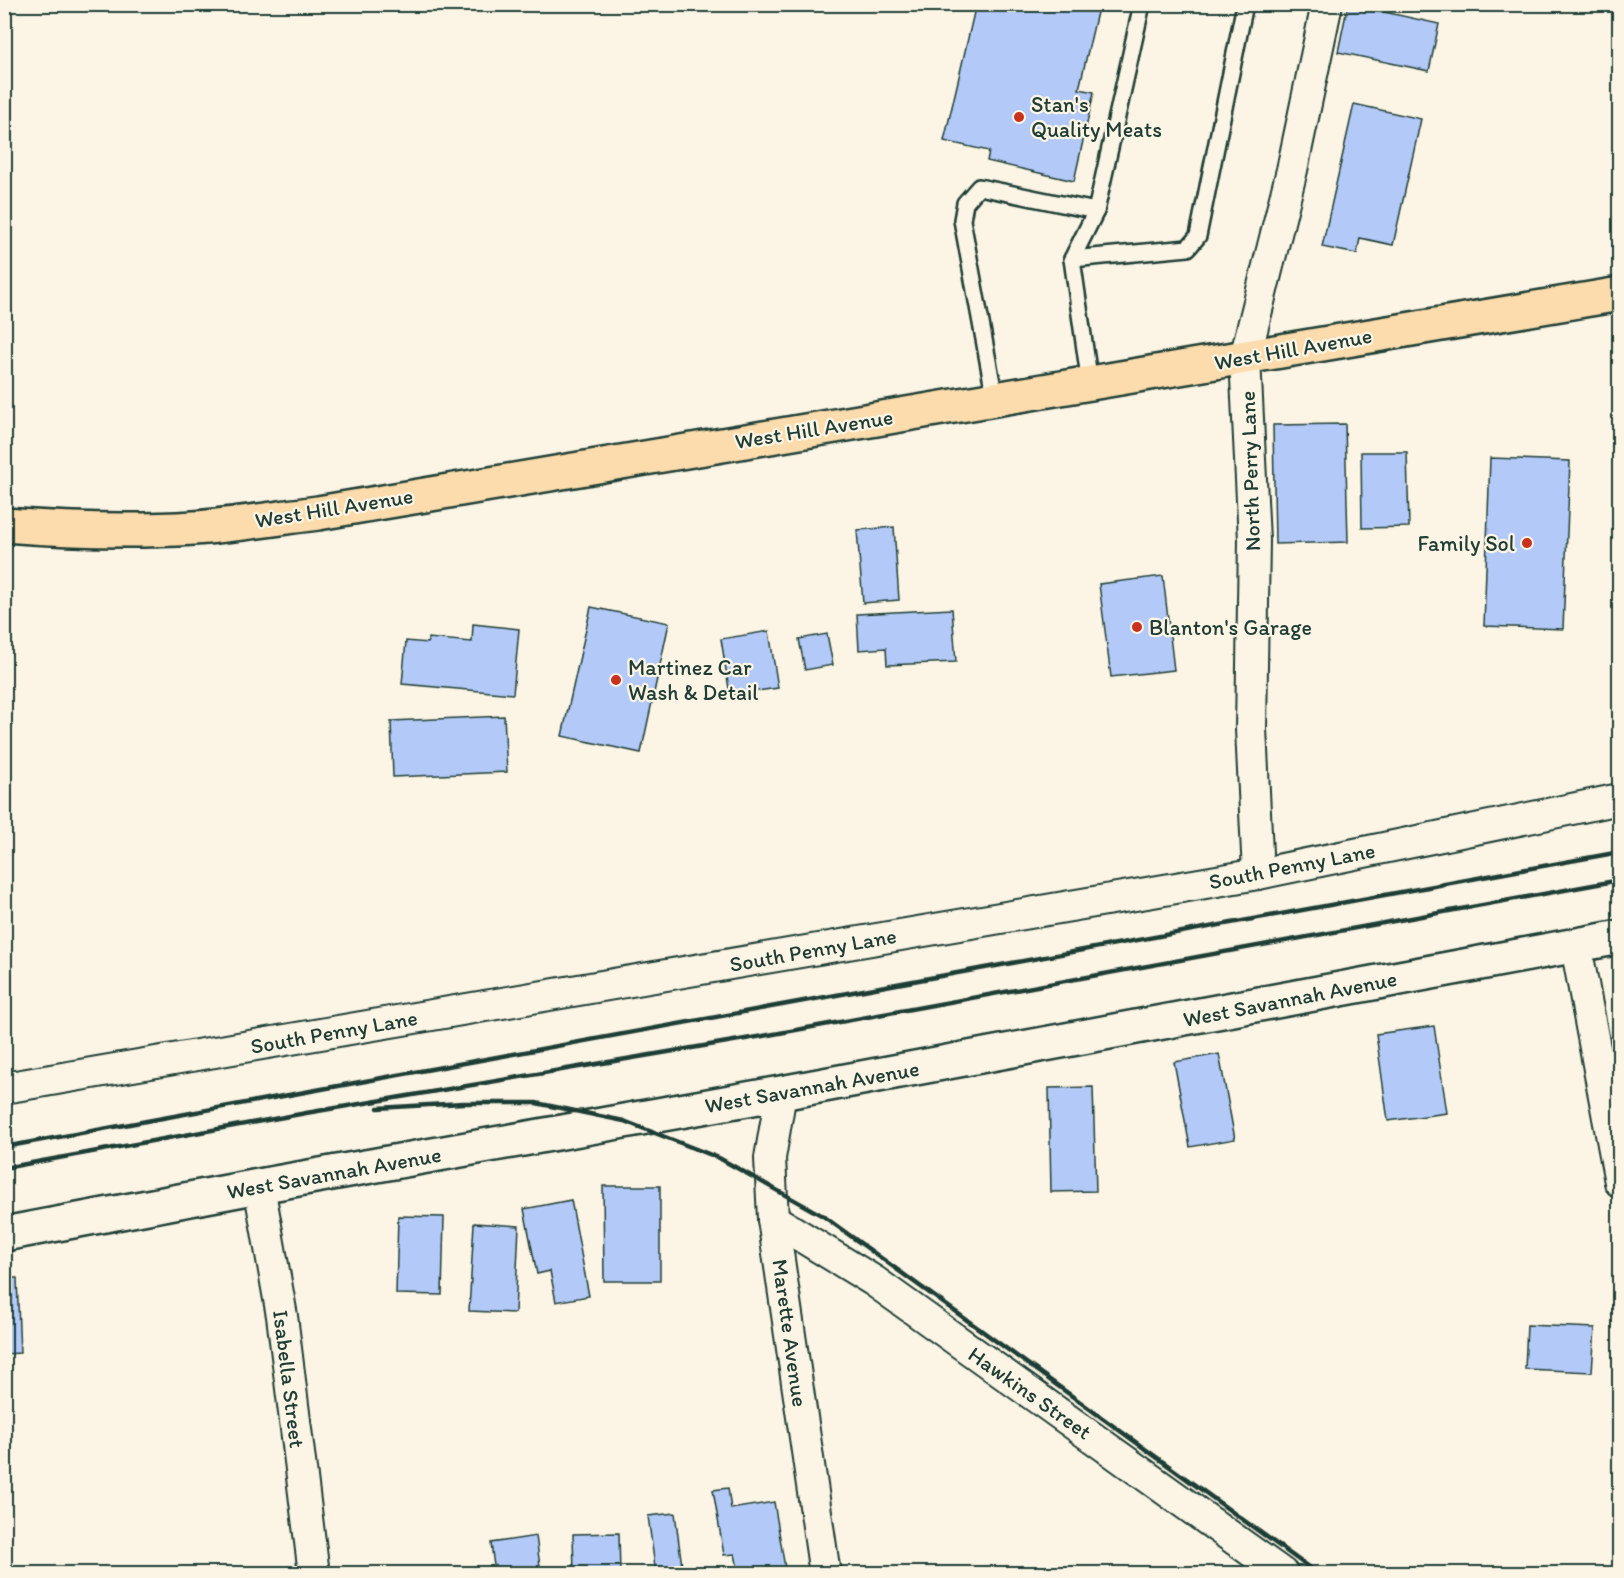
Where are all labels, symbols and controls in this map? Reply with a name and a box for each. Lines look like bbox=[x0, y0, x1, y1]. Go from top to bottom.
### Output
place label: Stan's Quality Meats bbox=[1031, 91, 1162, 143]
marker: Stan's Quality Meats bbox=[1012, 110, 1026, 124]
street label: West Hill Avenue bbox=[1212, 322, 1374, 376]
street label: North Perry Lane bbox=[1234, 390, 1266, 552]
street label: West Hill Avenue bbox=[733, 403, 895, 455]
street label: West Hill Avenue bbox=[253, 482, 415, 534]
place label: Family Sol bbox=[1418, 530, 1515, 557]
marker: Family Sol bbox=[1520, 536, 1534, 550]
place label: Blanton's Garage bbox=[1149, 614, 1312, 641]
marker: Blanton's Garage bbox=[1130, 620, 1144, 634]
place label: Martinez Car Wash & Detail bbox=[628, 654, 759, 706]
marker: Martinez Car Wash & Detail bbox=[609, 673, 623, 687]
street label: South Penny Lane bbox=[1206, 837, 1378, 895]
street label: South Penny Lane bbox=[727, 922, 899, 978]
street label: West Savannah Avenue bbox=[1181, 965, 1399, 1033]
street label: South Penny Lane bbox=[248, 1004, 420, 1060]
street label: West Savannah Avenue bbox=[703, 1055, 921, 1119]
street label: West Savannah Avenue bbox=[225, 1141, 443, 1205]
street label: Marette Avenue bbox=[766, 1257, 814, 1409]
street label: Isabella Street bbox=[267, 1309, 311, 1449]
street label: Hawkins Street bbox=[963, 1341, 1097, 1445]

